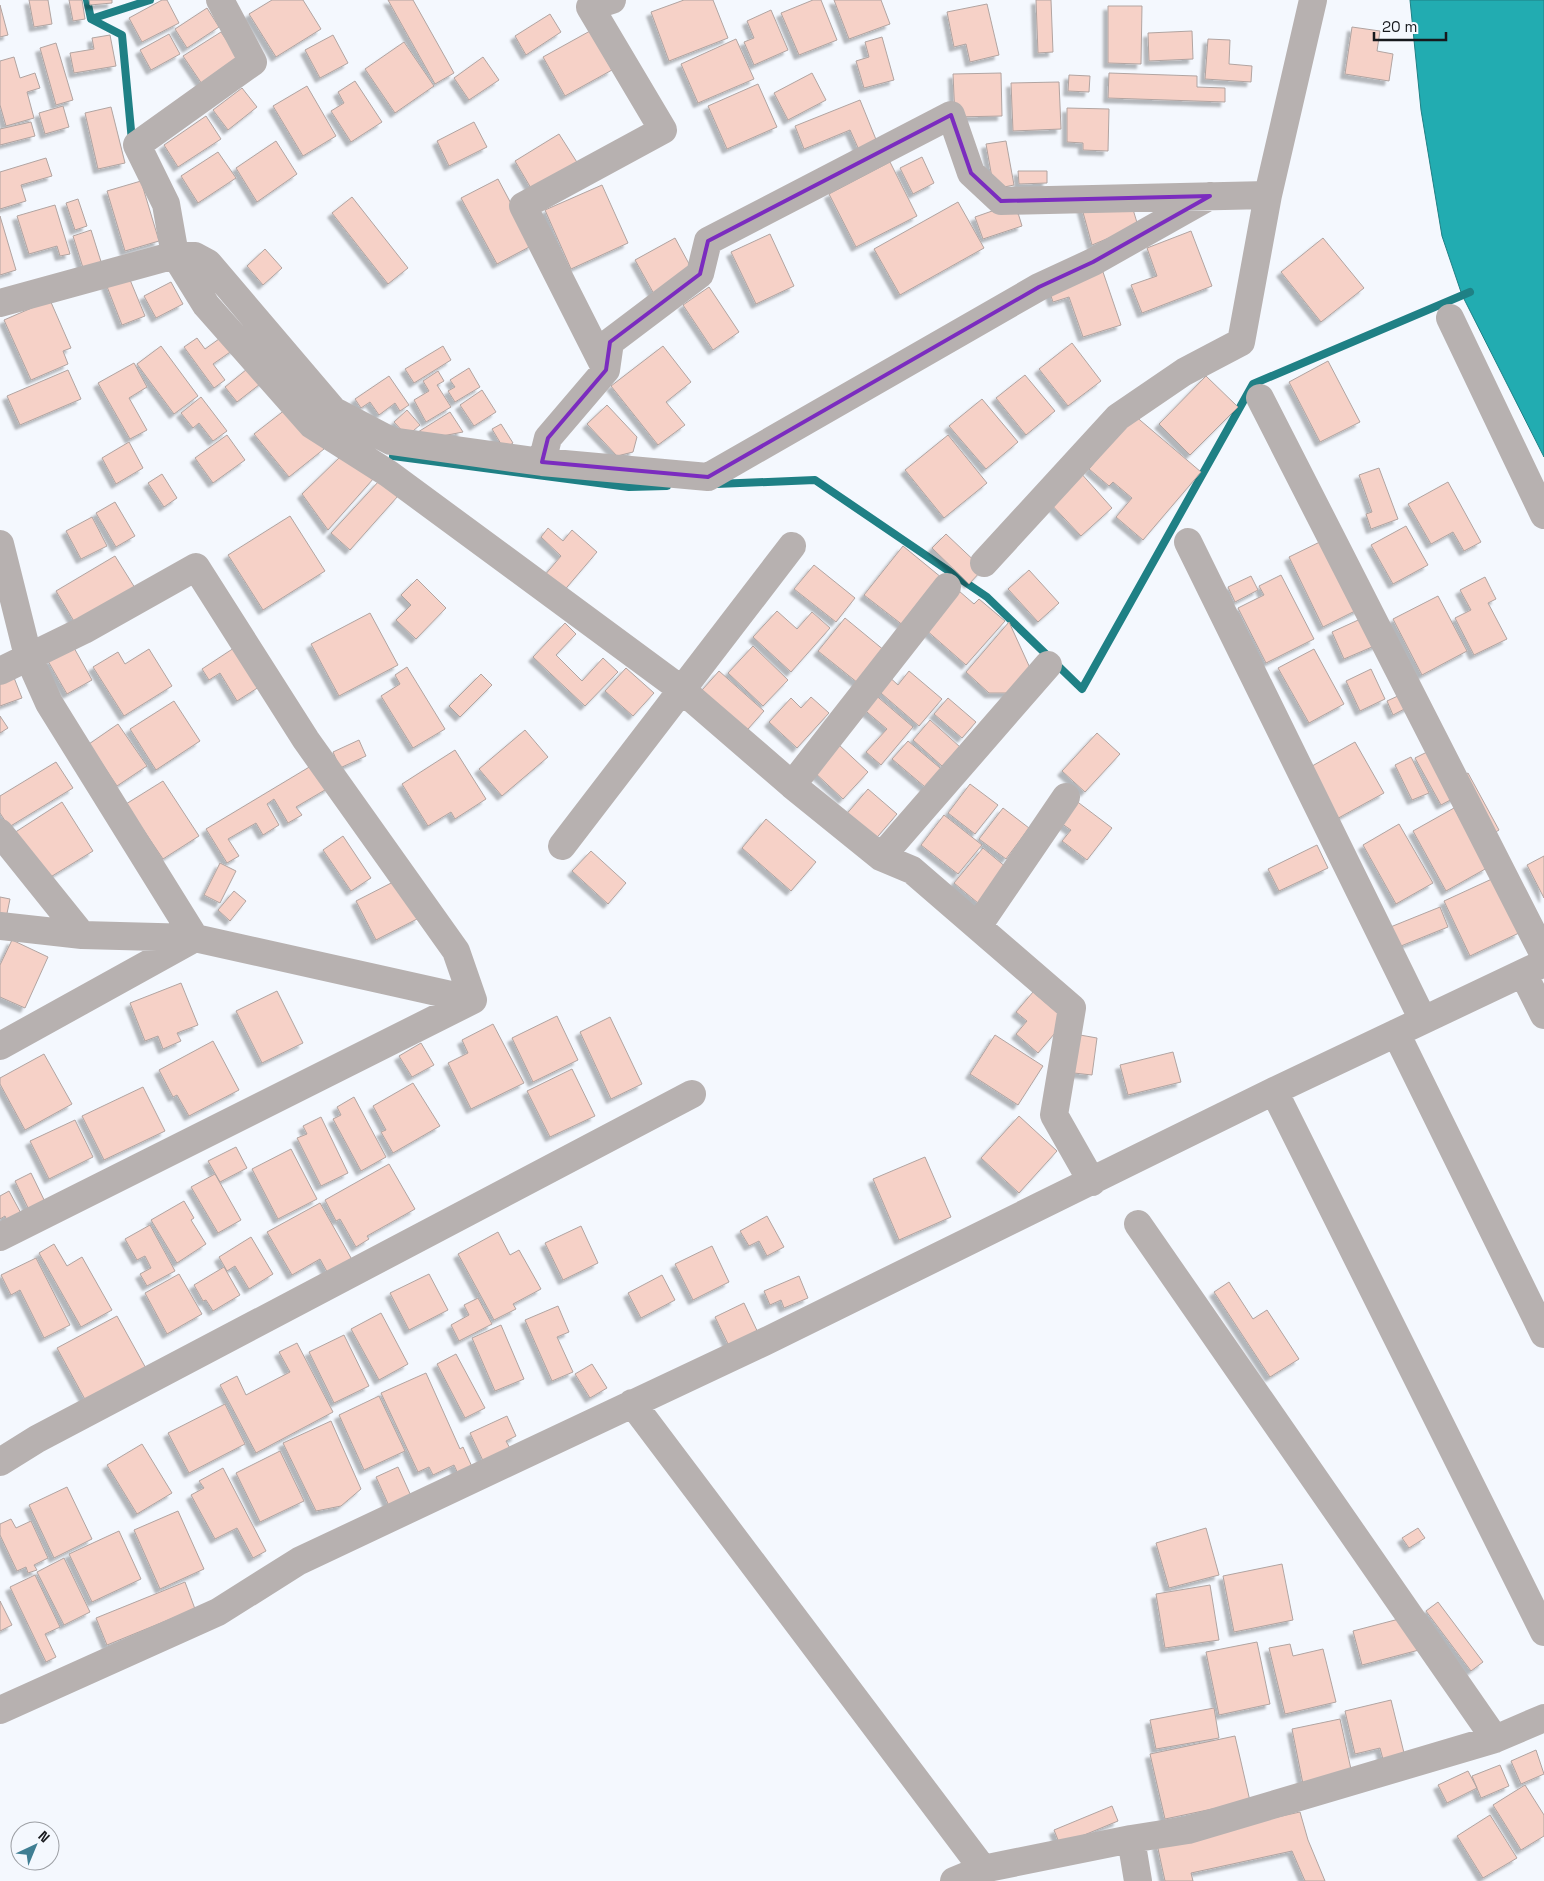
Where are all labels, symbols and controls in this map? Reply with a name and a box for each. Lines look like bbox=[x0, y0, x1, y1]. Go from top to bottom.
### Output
scale bar bbox=[1374, 10, 1446, 42]
text: 20 m bbox=[1382, 17, 1417, 36]
north arrow bbox=[10, 1821, 60, 1871]
text: N bbox=[34, 1827, 54, 1846]

